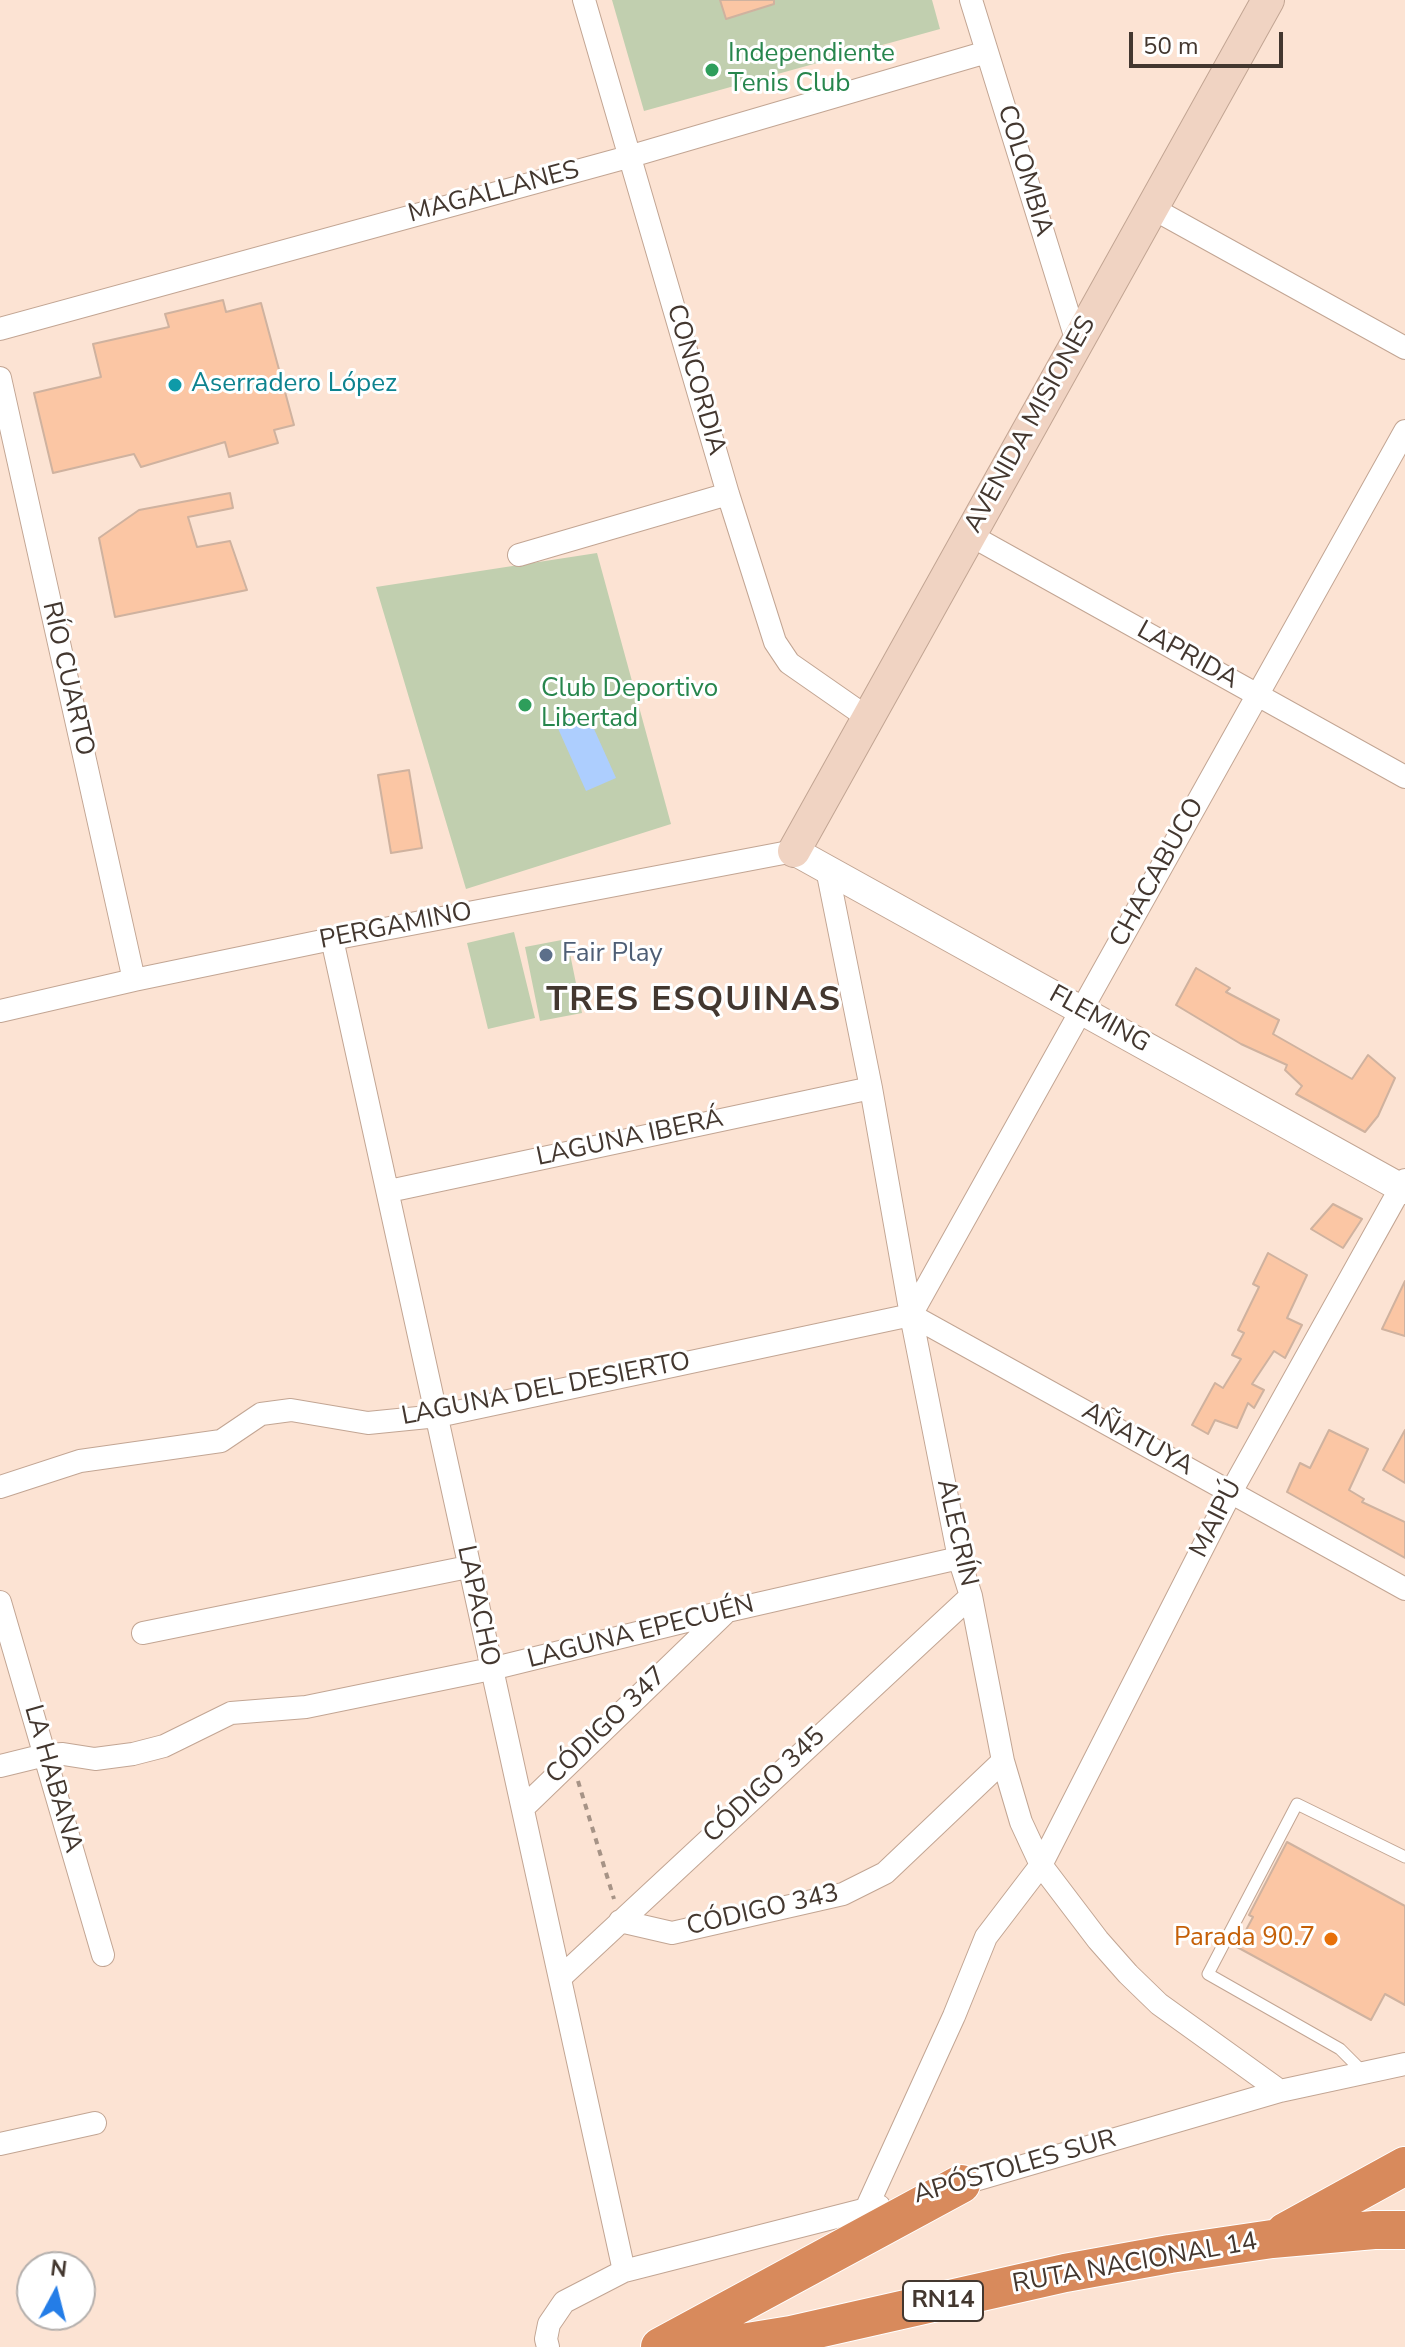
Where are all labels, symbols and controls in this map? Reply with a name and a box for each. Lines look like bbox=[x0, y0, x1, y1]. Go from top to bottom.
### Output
scale bar bbox=[1133, 16, 1287, 66]
text: 50 m bbox=[1143, 30, 1199, 62]
place label: Independiente Tenis Club bbox=[728, 39, 895, 100]
marker: Independiente Tenis Club bbox=[703, 61, 721, 79]
street label: COLOMBIA bbox=[989, 102, 1059, 240]
street label: MAGALLANES bbox=[405, 155, 583, 231]
street label: CONCORDIA bbox=[659, 301, 731, 459]
street label: AVENIDA MISIONES bbox=[959, 311, 1103, 539]
place label: Aserradero López bbox=[191, 369, 397, 401]
marker: Aserradero López bbox=[166, 376, 184, 394]
street label: RÍO CUARTO bbox=[34, 599, 100, 759]
street label: LAPRIDA bbox=[1131, 615, 1243, 697]
place label: Club Deportivo Libertad bbox=[541, 674, 718, 736]
marker: Club Deportivo Libertad bbox=[516, 696, 534, 714]
street label: CHACABUCO bbox=[1104, 793, 1212, 953]
street label: PERGAMINO bbox=[317, 897, 475, 957]
place label: Fair Play bbox=[562, 939, 663, 971]
marker: Fair Play bbox=[537, 946, 555, 964]
street label: FLEMING bbox=[1043, 980, 1155, 1060]
district label: TRES ESQUINAS bbox=[546, 982, 842, 1022]
street label: LAGUNA IBERÁ bbox=[534, 1104, 726, 1174]
street label: LAGUNA DEL DESIERTO bbox=[399, 1347, 693, 1433]
street label: AÑATUYA bbox=[1076, 1397, 1198, 1483]
street label: MAIPÚ bbox=[1184, 1475, 1250, 1563]
street label: ALECRÍN bbox=[929, 1476, 983, 1590]
street label: LAPACHO bbox=[449, 1543, 505, 1669]
street label: LAGUNA EPECUÉN bbox=[524, 1590, 758, 1676]
street label: CÓDIGO 347 bbox=[540, 1661, 674, 1791]
street label: LA HABANA bbox=[16, 1701, 88, 1857]
street label: CÓDIGO 345 bbox=[698, 1722, 832, 1850]
street label: CÓDIGO 343 bbox=[684, 1878, 842, 1944]
place label: Parada 90.7 bbox=[1174, 1923, 1315, 1955]
marker: Parada 90.7 bbox=[1322, 1930, 1340, 1948]
street label: APÓSTOLES SUR bbox=[910, 2124, 1120, 2212]
street label: RUTA NACIONAL 14 bbox=[1010, 2227, 1260, 2301]
north arrow bbox=[16, 2251, 96, 2331]
text: N bbox=[49, 2253, 69, 2285]
road number: RN14 bbox=[903, 2281, 983, 2321]

